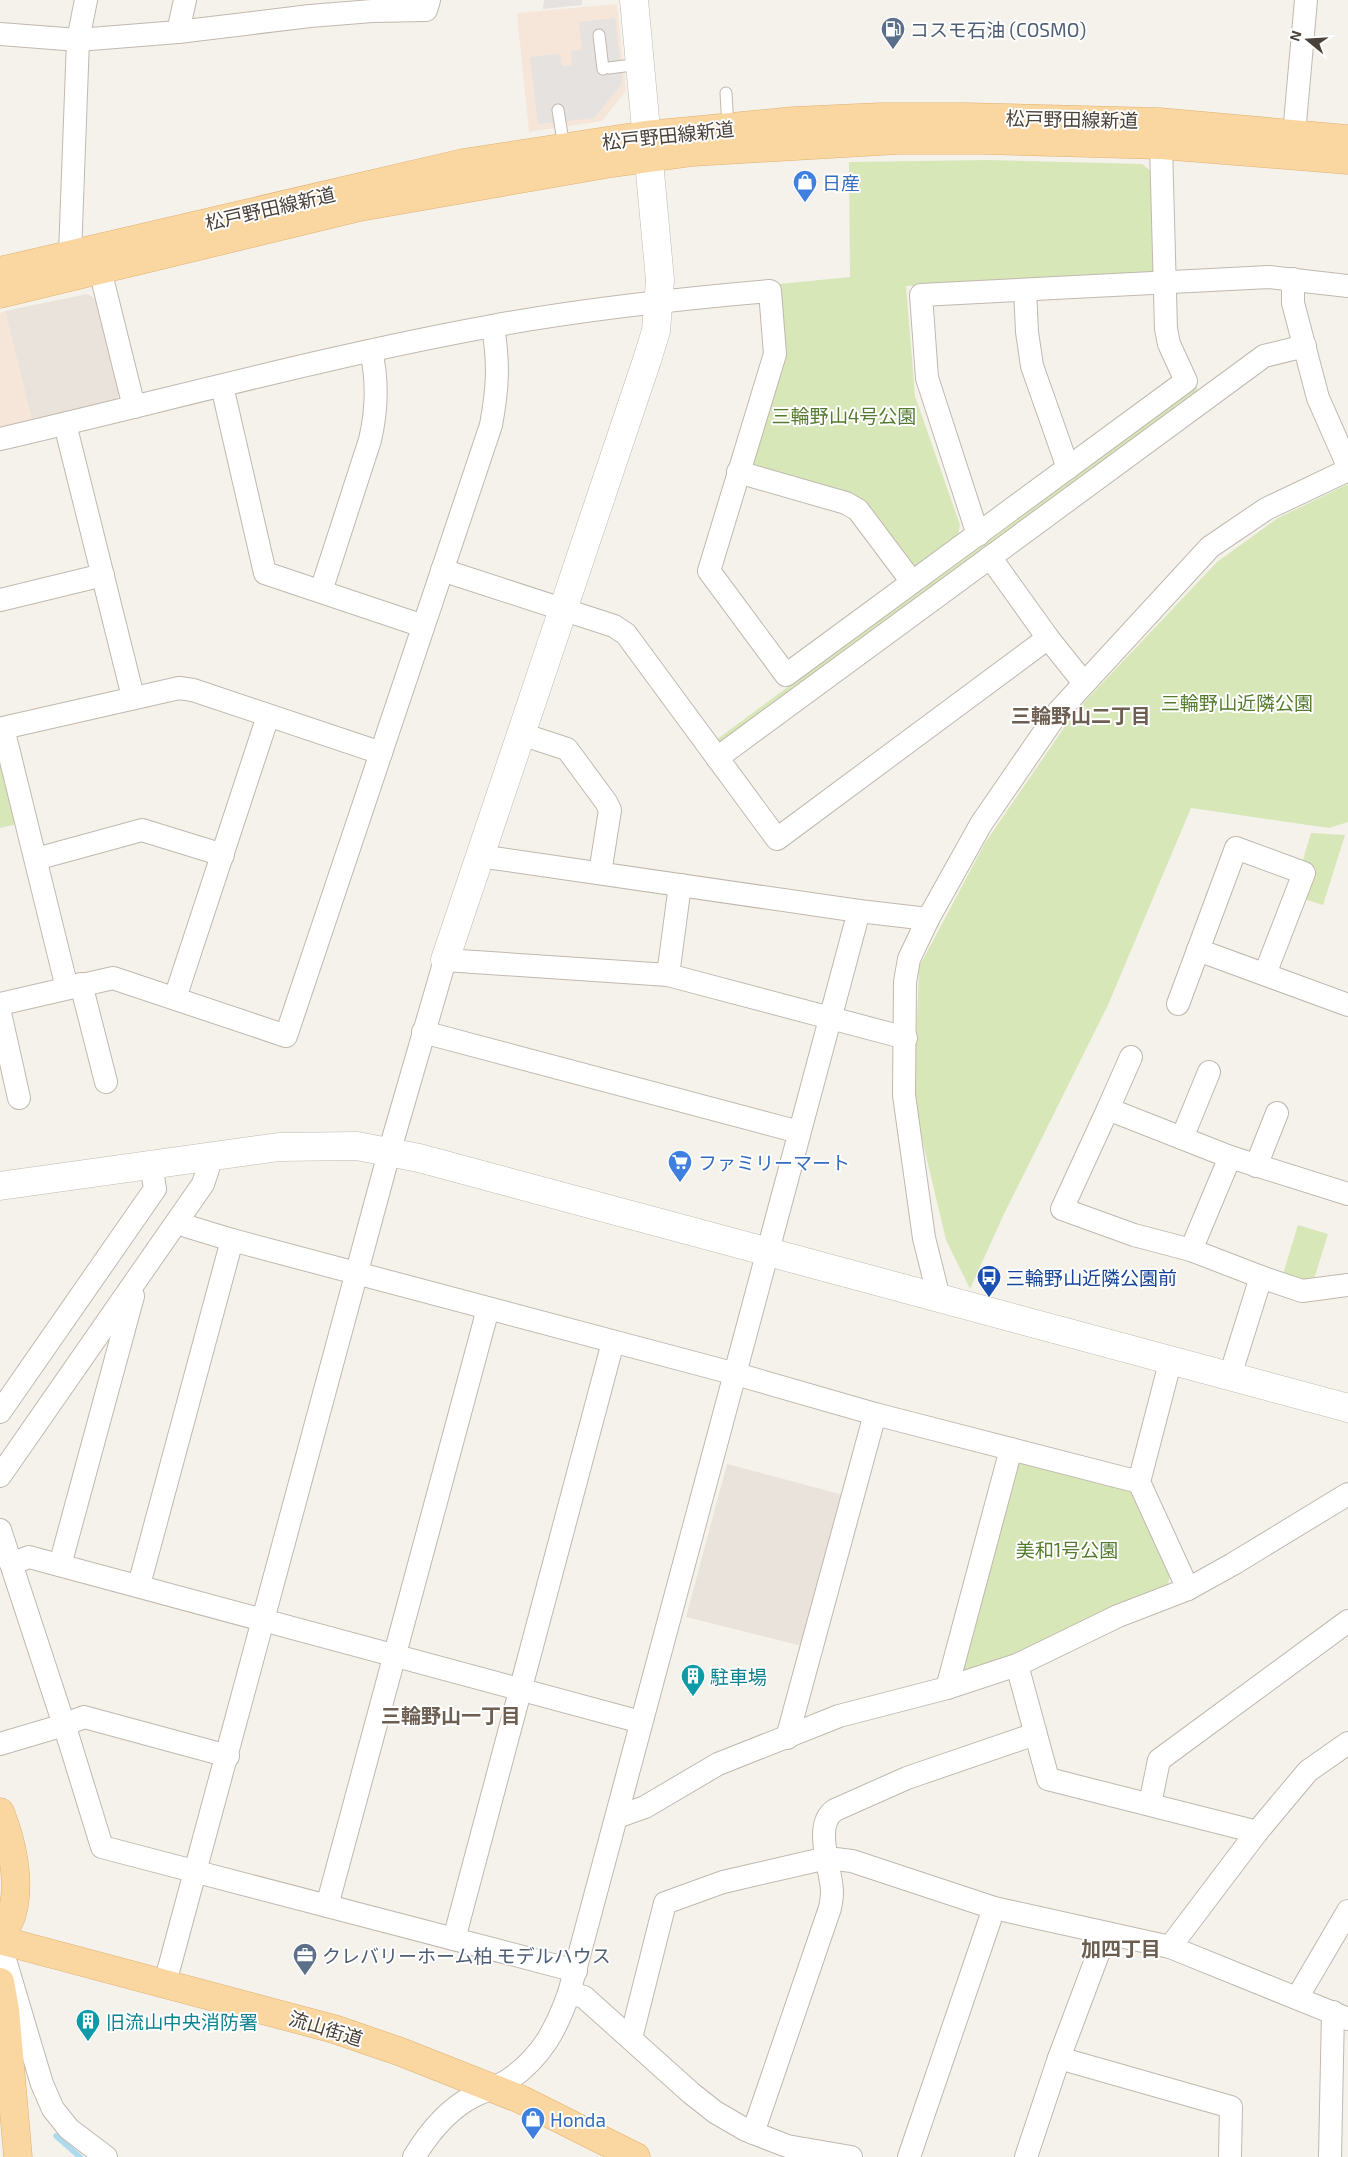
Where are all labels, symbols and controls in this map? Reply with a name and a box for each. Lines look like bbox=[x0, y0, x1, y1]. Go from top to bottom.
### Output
north arrow bbox=[1283, 15, 1333, 65]
fuel station icon: コスモ石油 (COSMO) bbox=[880, 16, 906, 50]
place label: コスモ石油 (COSMO) bbox=[910, 18, 1086, 41]
text: N bbox=[1286, 28, 1305, 43]
street label: 松戸野田線新道 bbox=[1005, 106, 1139, 132]
street label: 松戸野田線新道 bbox=[601, 117, 735, 153]
shop icon: 日産 bbox=[792, 169, 818, 203]
place label: 日産 bbox=[822, 171, 860, 194]
street label: 松戸野田線新道 bbox=[203, 182, 337, 234]
park label: 三輪野山4号公園 bbox=[772, 404, 916, 427]
park label: 三輪野山近隣公園 bbox=[1161, 691, 1313, 714]
district label: 三輪野山二丁目 bbox=[1011, 703, 1151, 727]
supermarket icon: ファミリーマート bbox=[667, 1149, 693, 1183]
place label: ファミリーマート bbox=[698, 1151, 850, 1174]
bus stop icon: 三輪野山近隣公園前 bbox=[976, 1264, 1002, 1298]
place label: 三輪野山近隣公園前 bbox=[1006, 1266, 1177, 1289]
park label: 美和1号公園 bbox=[1016, 1538, 1118, 1561]
building icon: 駐車場 bbox=[680, 1663, 706, 1697]
place label: 駐車場 bbox=[710, 1665, 767, 1688]
district label: 三輪野山一丁目 bbox=[381, 1703, 521, 1727]
district label: 加四丁目 bbox=[1081, 1936, 1161, 1960]
office icon: クレバリーホーム柏 モデルハウス bbox=[292, 1942, 318, 1976]
place label: クレバリーホーム柏 モデルハウス bbox=[322, 1944, 611, 1967]
street label: 流山街道 bbox=[286, 2006, 366, 2050]
building icon: 旧流山中央消防署 bbox=[75, 2008, 101, 2042]
place label: 旧流山中央消防署 bbox=[106, 2010, 258, 2033]
shop icon: Honda bbox=[520, 2106, 546, 2140]
place label: Honda bbox=[550, 2108, 606, 2131]

